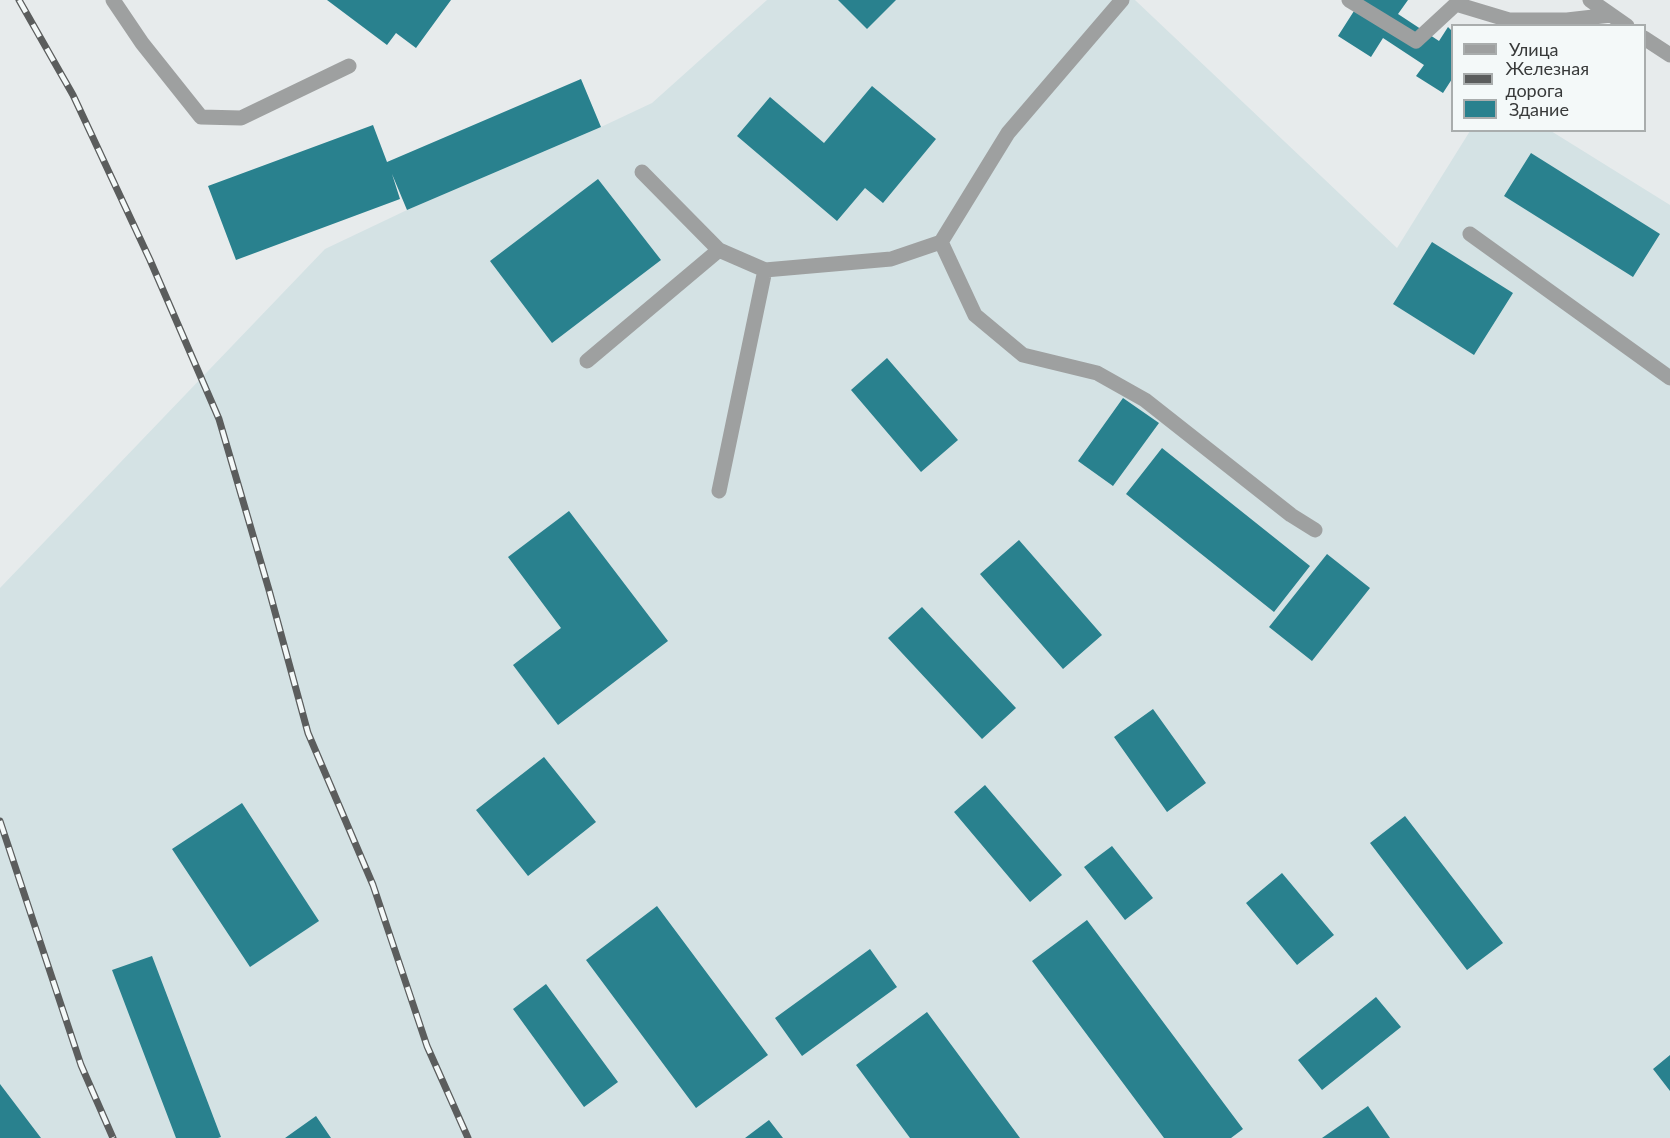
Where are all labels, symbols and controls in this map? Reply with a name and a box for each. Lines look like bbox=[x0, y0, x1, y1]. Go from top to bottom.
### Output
legend bbox=[1451, 24, 1646, 132]
text: Улица bbox=[1509, 38, 1559, 60]
text: Железная дорога bbox=[1505, 57, 1589, 101]
text: Здание bbox=[1509, 98, 1569, 120]

